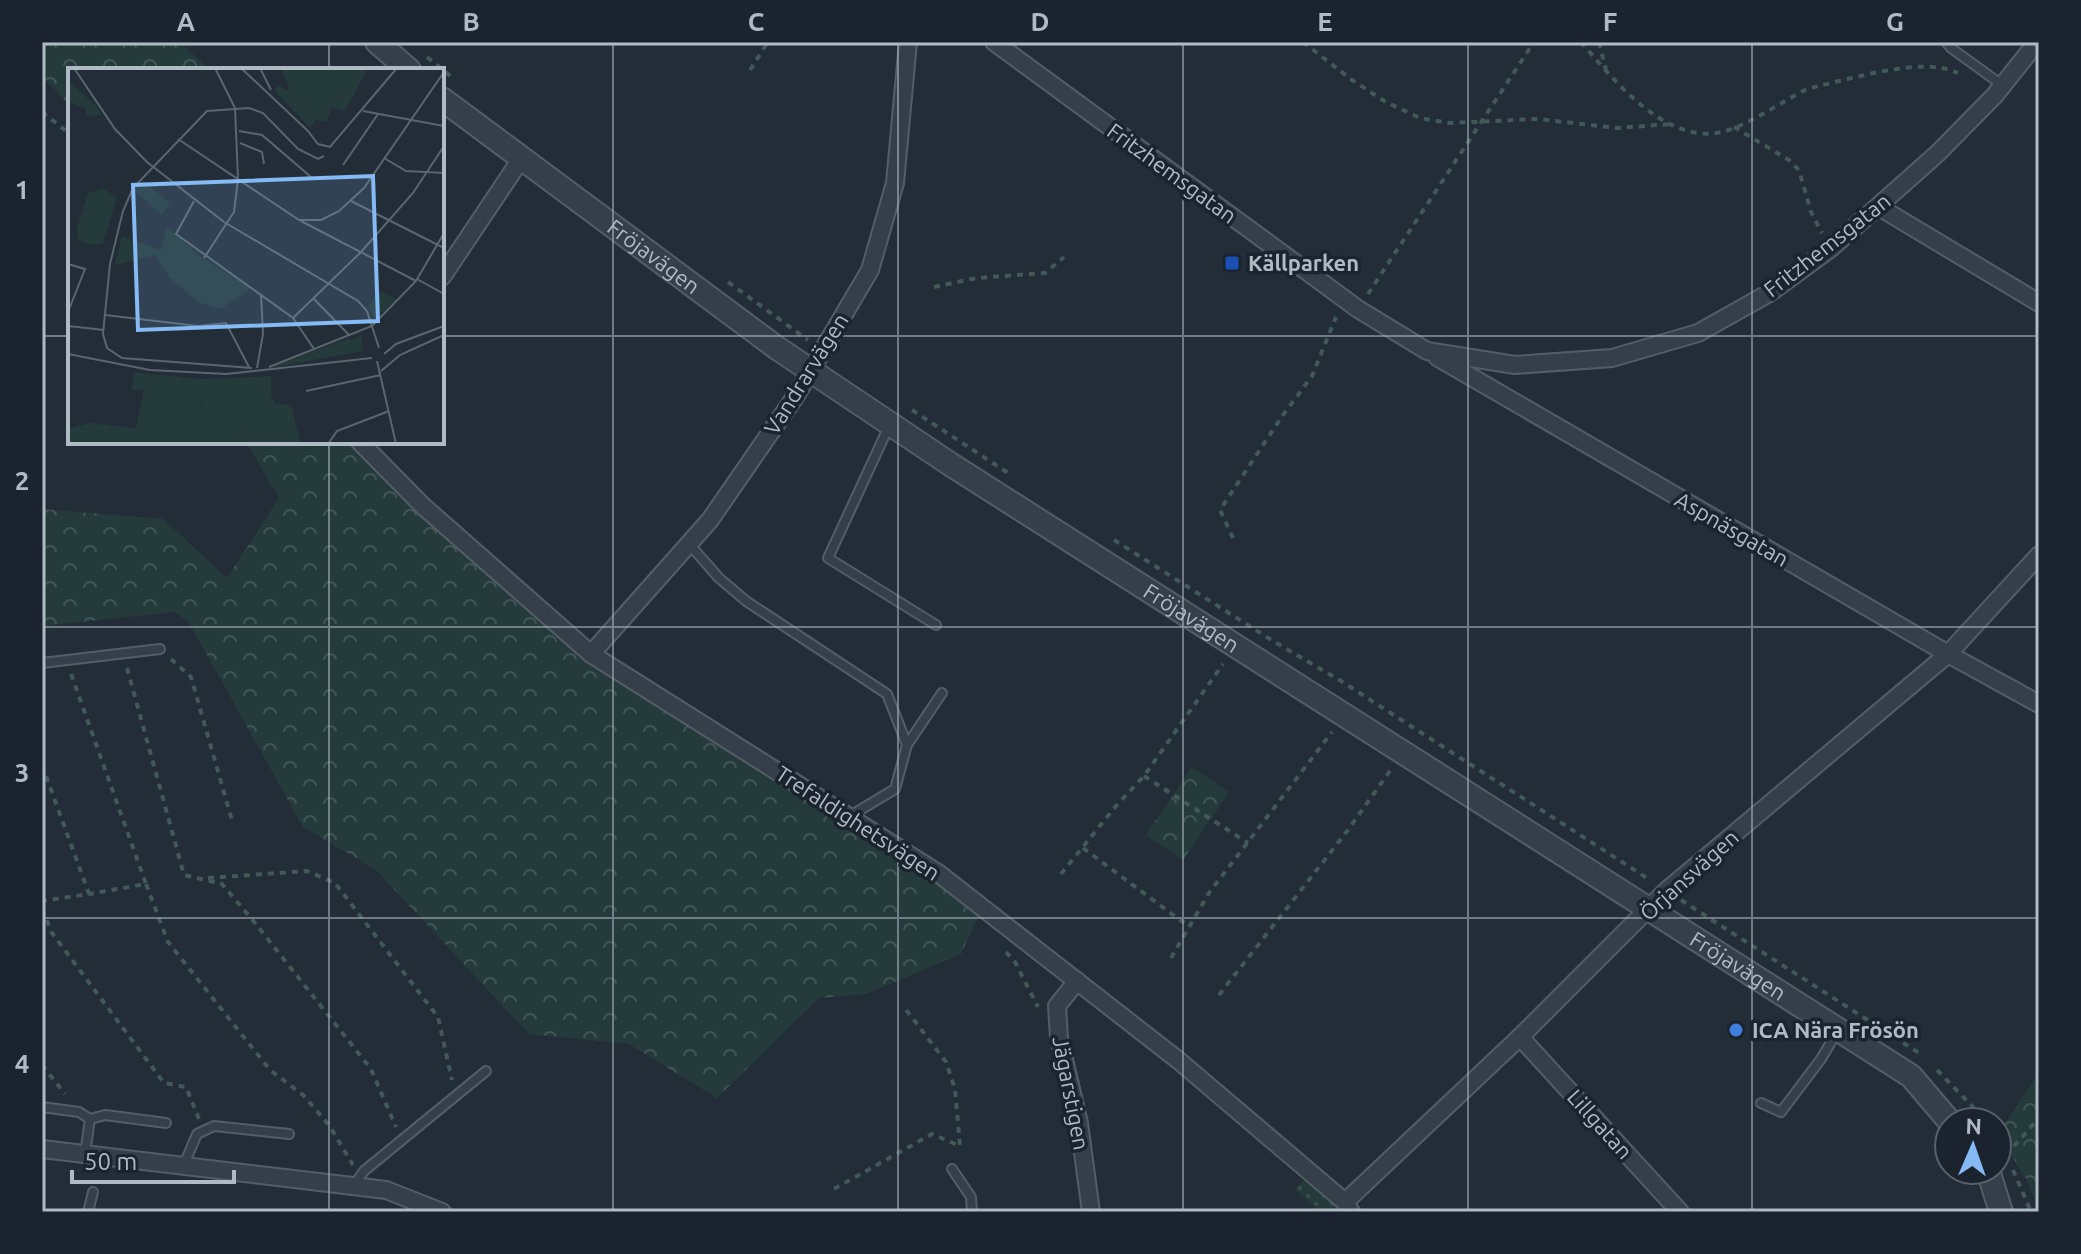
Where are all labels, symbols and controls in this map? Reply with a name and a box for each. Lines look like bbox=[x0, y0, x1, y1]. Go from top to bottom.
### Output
text: A bbox=[177, 7, 196, 36]
text: B bbox=[462, 7, 480, 36]
text: C bbox=[748, 7, 765, 36]
text: D bbox=[1031, 7, 1049, 36]
text: E bbox=[1317, 7, 1333, 36]
text: F bbox=[1603, 7, 1617, 36]
text: G bbox=[1886, 7, 1904, 36]
inset map bbox=[68, 68, 444, 444]
street label: Fritzhemsgatan bbox=[1103, 117, 1242, 228]
text: 1 bbox=[15, 175, 29, 204]
street label: Fritzhemsgatan bbox=[1759, 188, 1895, 302]
street label: Fröjavägen bbox=[603, 214, 705, 298]
place label: Källparken bbox=[1248, 250, 1359, 275]
marker: Källparken bbox=[1223, 254, 1241, 272]
street label: Vandrarvägen bbox=[758, 309, 853, 439]
text: 2 bbox=[15, 466, 29, 495]
street label: Aspnäsgatan bbox=[1671, 486, 1793, 571]
street label: Fröjavägen bbox=[1139, 578, 1244, 657]
text: 3 bbox=[15, 758, 29, 787]
street label: Trefaldighetsvägen bbox=[772, 760, 945, 885]
street label: Örjansvägen bbox=[1634, 824, 1743, 925]
street label: Fröjavägen bbox=[1686, 926, 1791, 1005]
place label: ICA Nära Frösön bbox=[1752, 1017, 1919, 1042]
marker: ICA Nära Frösön bbox=[1727, 1021, 1745, 1039]
street label: Jägarstigen bbox=[1048, 1034, 1095, 1152]
text: 4 bbox=[15, 1049, 29, 1078]
street label: Lillgatan bbox=[1563, 1084, 1638, 1163]
north arrow bbox=[1933, 1106, 2013, 1186]
text: N bbox=[1965, 1113, 1982, 1138]
scale bar bbox=[72, 1134, 234, 1184]
text: 50 m bbox=[84, 1148, 137, 1175]

